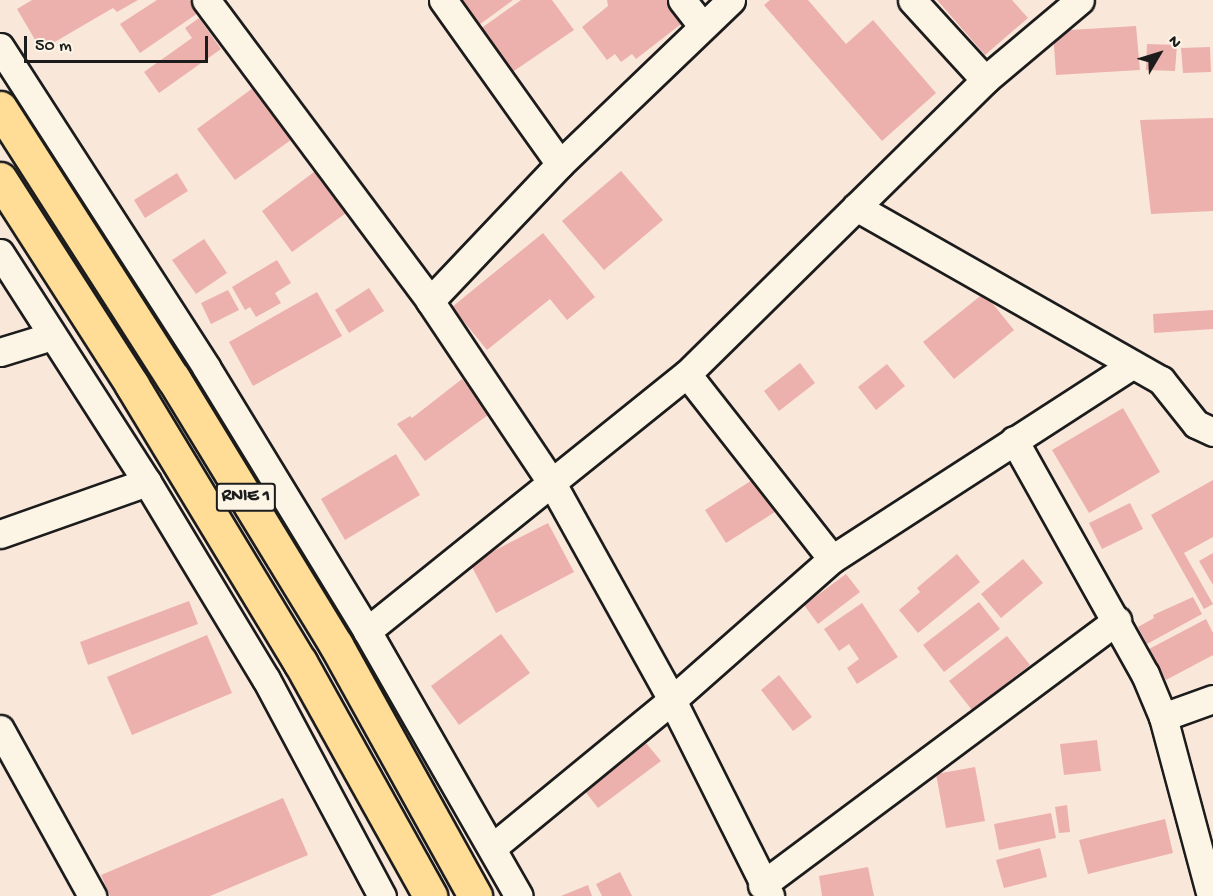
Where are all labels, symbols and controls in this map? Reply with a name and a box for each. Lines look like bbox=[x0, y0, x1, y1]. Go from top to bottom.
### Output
scale bar bbox=[27, 24, 212, 62]
north arrow bbox=[1129, 24, 1189, 84]
text: N bbox=[1163, 33, 1184, 53]
text: 50 m bbox=[35, 36, 72, 57]
road number: RNIE 1 bbox=[214, 482, 278, 512]

